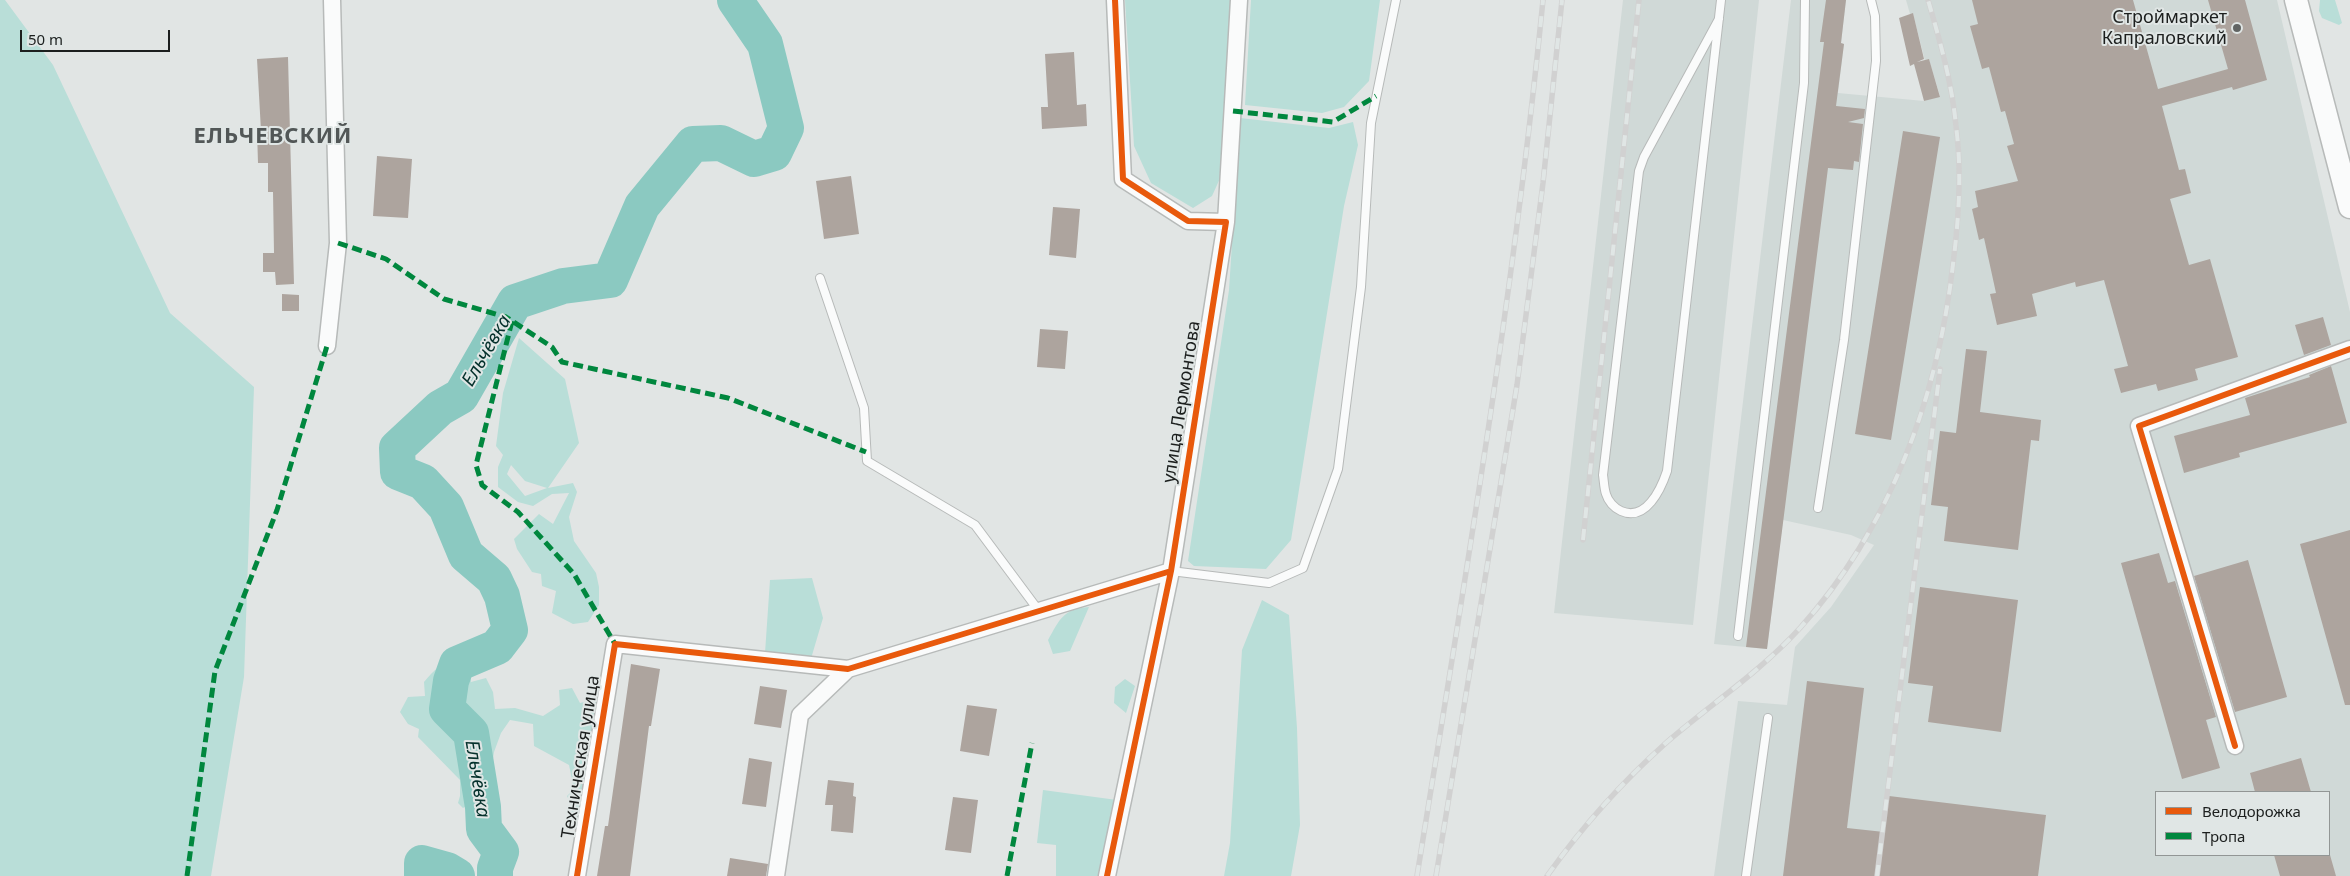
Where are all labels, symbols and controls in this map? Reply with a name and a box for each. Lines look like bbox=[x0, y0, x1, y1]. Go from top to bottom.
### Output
place label: Строймаркет Капраловский bbox=[2102, 7, 2227, 50]
scale bar bbox=[22, 20, 172, 52]
marker: Строймаркет Капраловский bbox=[2231, 22, 2243, 34]
text: 50 m bbox=[28, 29, 63, 49]
district label: ЕЛЬЧЕВСКИЙ bbox=[192, 124, 354, 150]
water label: Ельчёвка bbox=[458, 311, 516, 391]
street label: улица Лермонтова bbox=[1159, 319, 1205, 485]
street label: Техническая улица bbox=[557, 674, 605, 840]
water label: Ельчёвка bbox=[460, 739, 494, 819]
legend bbox=[2155, 791, 2330, 856]
text: Велодорожка bbox=[2202, 801, 2301, 821]
text: Тропа bbox=[2202, 826, 2245, 846]

